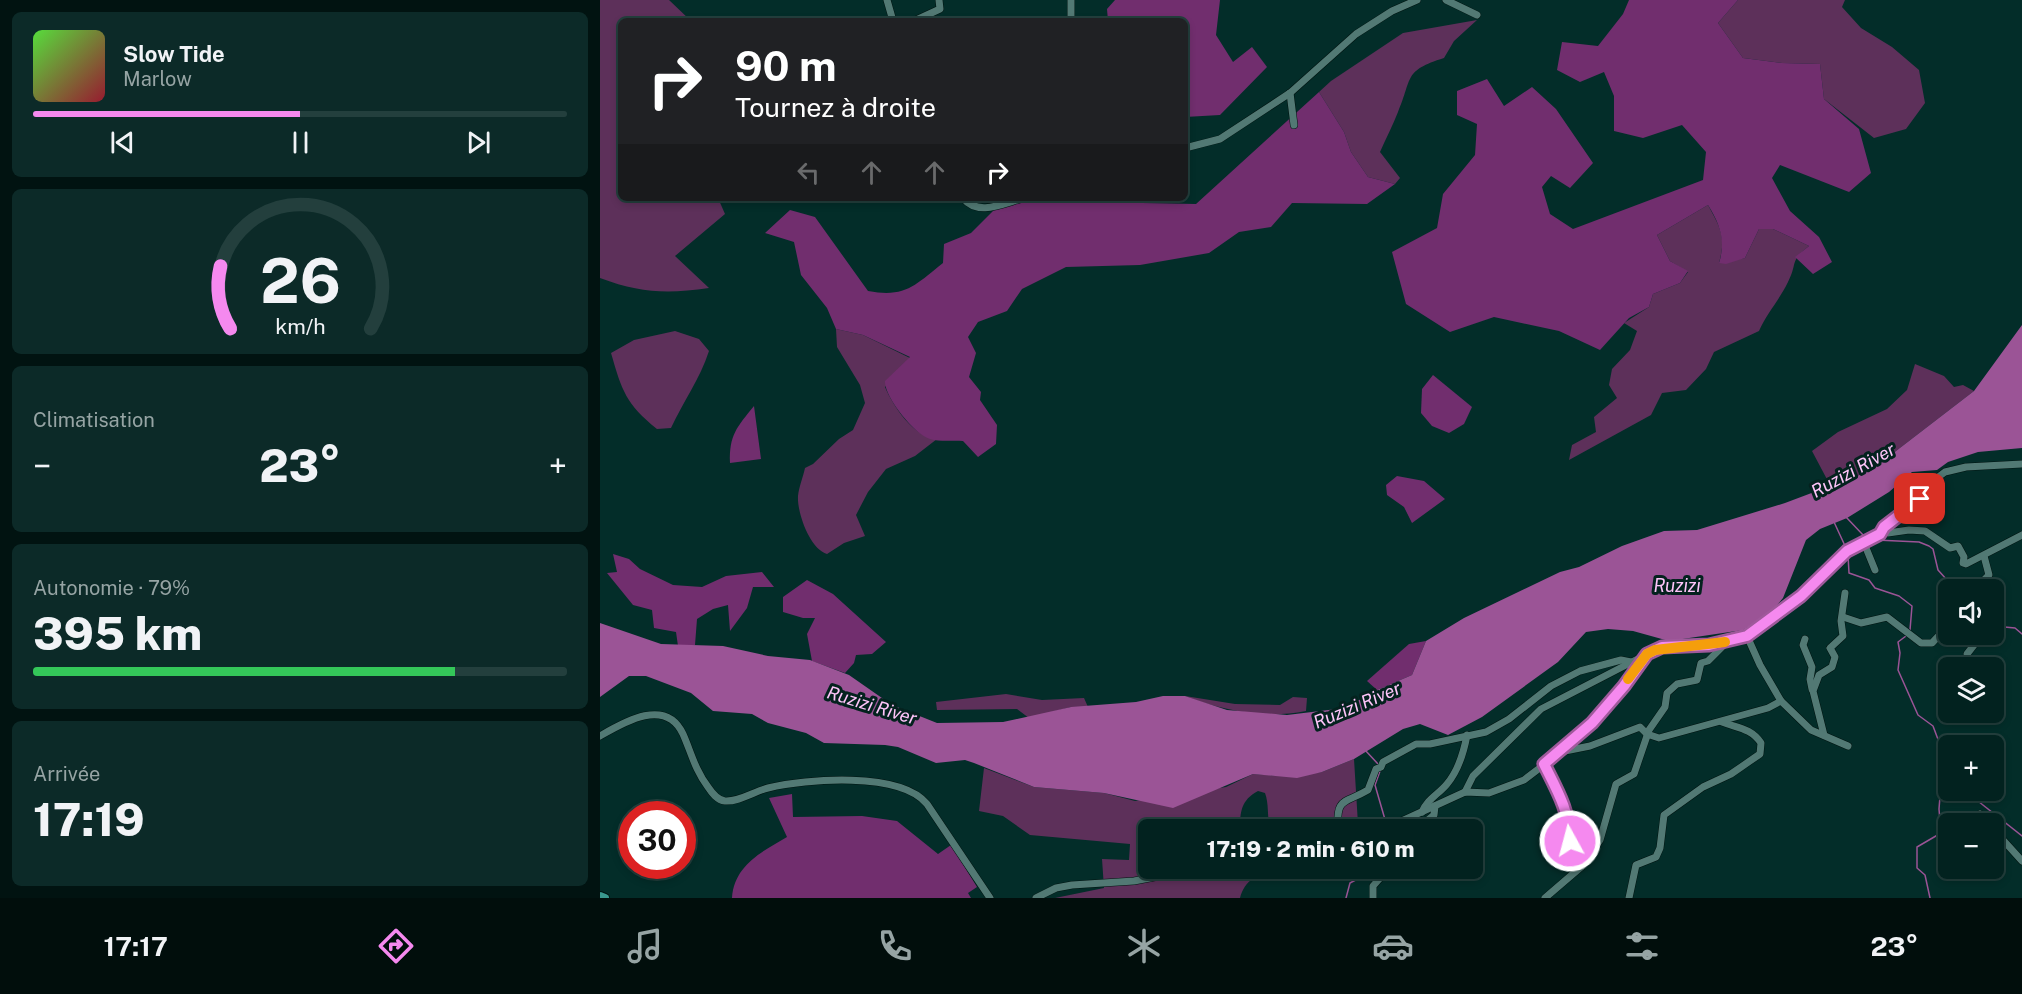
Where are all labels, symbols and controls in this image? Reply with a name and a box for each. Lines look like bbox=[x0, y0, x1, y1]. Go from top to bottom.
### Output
text: Slow Tide bbox=[123, 41, 225, 67]
text: 90 m bbox=[735, 41, 837, 90]
icon: right bbox=[636, 42, 714, 120]
text: Marlow bbox=[123, 67, 192, 91]
text: Tournez à droite bbox=[735, 91, 936, 123]
icon: previous bbox=[106, 126, 139, 159]
icon: pause bbox=[284, 126, 317, 159]
icon: next bbox=[462, 126, 495, 159]
icon: left bbox=[792, 156, 825, 189]
icon: ahead bbox=[855, 156, 888, 189]
icon: ahead bbox=[918, 156, 951, 189]
icon: right bbox=[981, 156, 1014, 189]
text: 26 bbox=[260, 244, 340, 317]
text: km/h bbox=[275, 314, 325, 339]
text: Climatisation bbox=[33, 408, 155, 432]
water label: Ruzizi River bbox=[1807, 438, 1899, 502]
text: 23° bbox=[259, 439, 341, 492]
text: − bbox=[33, 447, 51, 485]
text: + bbox=[549, 447, 567, 485]
pin bbox=[1894, 473, 1945, 524]
icon: arrive bbox=[1903, 482, 1936, 515]
water label: Ruzizi bbox=[1653, 575, 1701, 596]
text: Autonomie · 79% bbox=[33, 576, 190, 600]
map controls bbox=[1938, 579, 2004, 879]
button: sound bbox=[1938, 579, 2004, 645]
text: 395 km bbox=[33, 607, 202, 660]
button: layers bbox=[1938, 657, 2004, 723]
water label: Ruzizi River bbox=[1310, 677, 1404, 733]
water label: Ruzizi River bbox=[825, 681, 920, 729]
button: + bbox=[1938, 735, 2004, 801]
text: Arrivée bbox=[33, 762, 100, 786]
text: 17:19 bbox=[33, 793, 145, 846]
speed limit sign: 30 bbox=[618, 801, 696, 879]
position arrow bbox=[1538, 809, 1602, 873]
button: − bbox=[1938, 813, 2004, 879]
text: 17:19 · 2 min · 610 m bbox=[1207, 836, 1414, 862]
icon: directions bbox=[375, 925, 417, 967]
icon: music bbox=[624, 925, 666, 967]
icon: phone bbox=[874, 925, 916, 967]
icon: climate bbox=[1123, 925, 1165, 967]
icon: car bbox=[1372, 925, 1414, 967]
icon: filters bbox=[1621, 925, 1663, 967]
text: 17:17 bbox=[104, 930, 168, 962]
text: 23° bbox=[1870, 930, 1918, 962]

